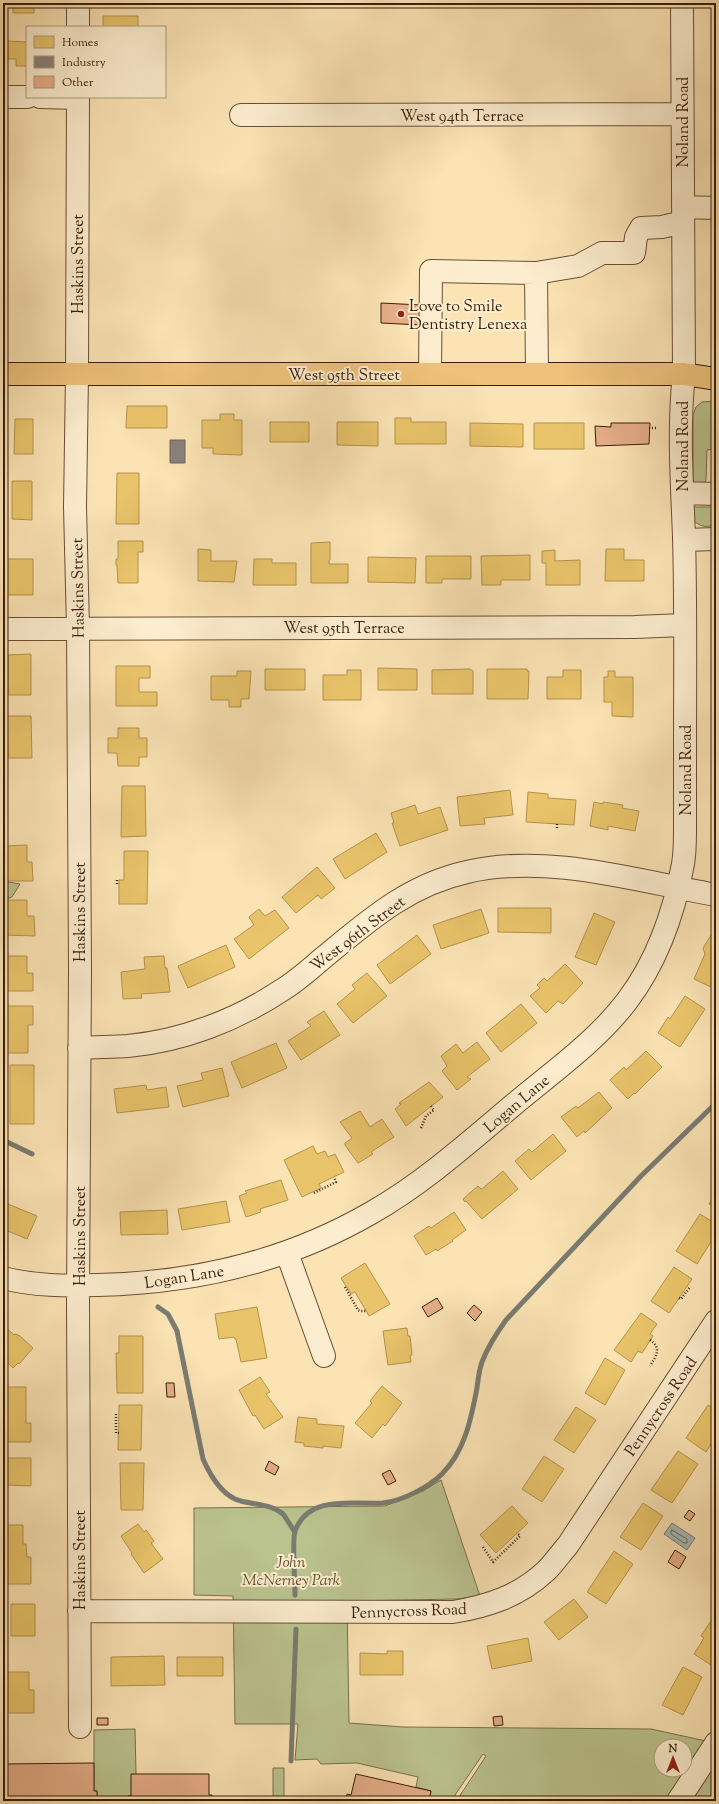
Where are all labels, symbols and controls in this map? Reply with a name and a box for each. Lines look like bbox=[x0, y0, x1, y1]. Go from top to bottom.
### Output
legend bbox=[26, 26, 166, 98]
text: Homes bbox=[62, 34, 98, 52]
text: Industry bbox=[62, 54, 106, 72]
text: Other bbox=[62, 74, 94, 92]
street label: Noland Road bbox=[673, 77, 696, 167]
street label: West 94th Terrace bbox=[400, 106, 524, 129]
street label: Haskins Street bbox=[68, 213, 91, 314]
place label: Love to Smile Dentistry Lenexa bbox=[409, 296, 528, 337]
marker: Love to Smile Dentistry Lenexa bbox=[396, 309, 406, 319]
street label: West 95th Street bbox=[288, 365, 400, 388]
street label: Noland Road bbox=[673, 401, 696, 491]
street label: Haskins Street bbox=[67, 537, 92, 638]
street label: West 95th Terrace bbox=[283, 618, 405, 641]
street label: Noland Road bbox=[676, 725, 699, 815]
street label: Haskins Street bbox=[70, 861, 93, 962]
street label: West 96th Street bbox=[306, 891, 411, 979]
street label: Logan Lane bbox=[479, 1070, 556, 1140]
street label: Haskins Street bbox=[70, 1185, 93, 1286]
street label: Logan Lane bbox=[143, 1261, 226, 1296]
street label: Pennycross Road bbox=[620, 1353, 704, 1462]
street label: Haskins Street bbox=[70, 1509, 93, 1610]
park label: John McNerney Park bbox=[242, 1552, 340, 1593]
street label: Pennycross Road bbox=[351, 1599, 467, 1626]
north arrow bbox=[653, 1738, 693, 1778]
text: N bbox=[668, 1741, 678, 1757]

